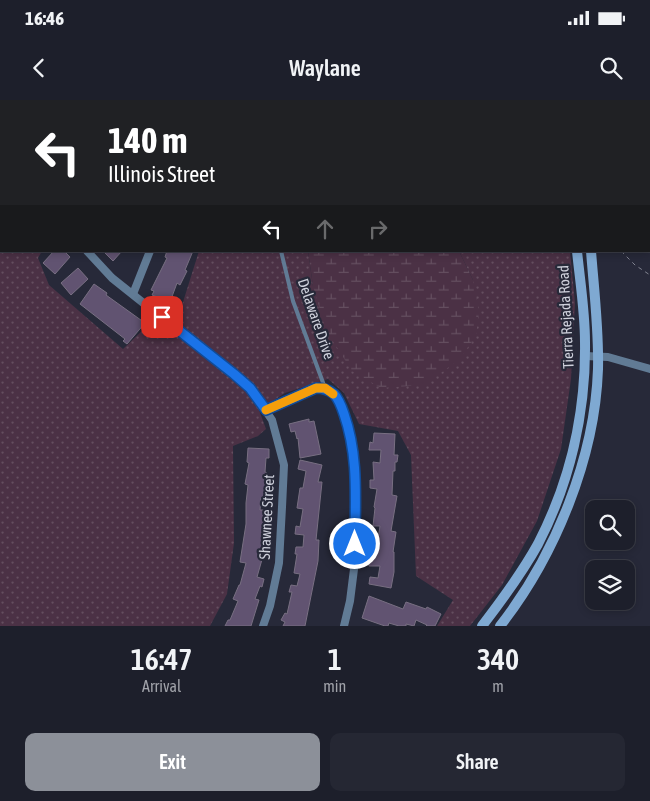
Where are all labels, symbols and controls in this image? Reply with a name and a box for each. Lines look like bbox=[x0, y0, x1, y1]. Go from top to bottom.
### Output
text: 16:46 bbox=[25, 7, 64, 29]
icon: back bbox=[25, 54, 53, 82]
icon: search bbox=[597, 54, 625, 82]
text: Waylane bbox=[289, 55, 361, 81]
icon: left bbox=[25, 120, 90, 185]
text: 140 m bbox=[108, 120, 187, 160]
text: Illinois Street bbox=[108, 161, 215, 187]
icon: left bbox=[258, 215, 286, 243]
icon: ahead bbox=[311, 215, 339, 243]
icon: right bbox=[364, 215, 392, 243]
street label: Tierra Rejada Road bbox=[554, 265, 577, 369]
street label: Delaware Drive bbox=[295, 276, 338, 362]
pin bbox=[141, 296, 183, 338]
icon: arrive bbox=[148, 303, 176, 331]
street label: Shawnee Street bbox=[256, 474, 277, 560]
map controls bbox=[585, 500, 635, 610]
button: search bbox=[585, 500, 635, 550]
position arrow bbox=[328, 517, 380, 569]
button: layers bbox=[585, 560, 635, 610]
text: 16:47 bbox=[131, 642, 192, 676]
text: 1 bbox=[328, 642, 342, 676]
text: 340 bbox=[477, 642, 519, 676]
text: Arrival bbox=[142, 677, 181, 695]
text: min bbox=[323, 677, 346, 695]
text: m bbox=[492, 677, 504, 695]
button: Exit bbox=[25, 733, 320, 791]
button: Share bbox=[330, 733, 625, 791]

